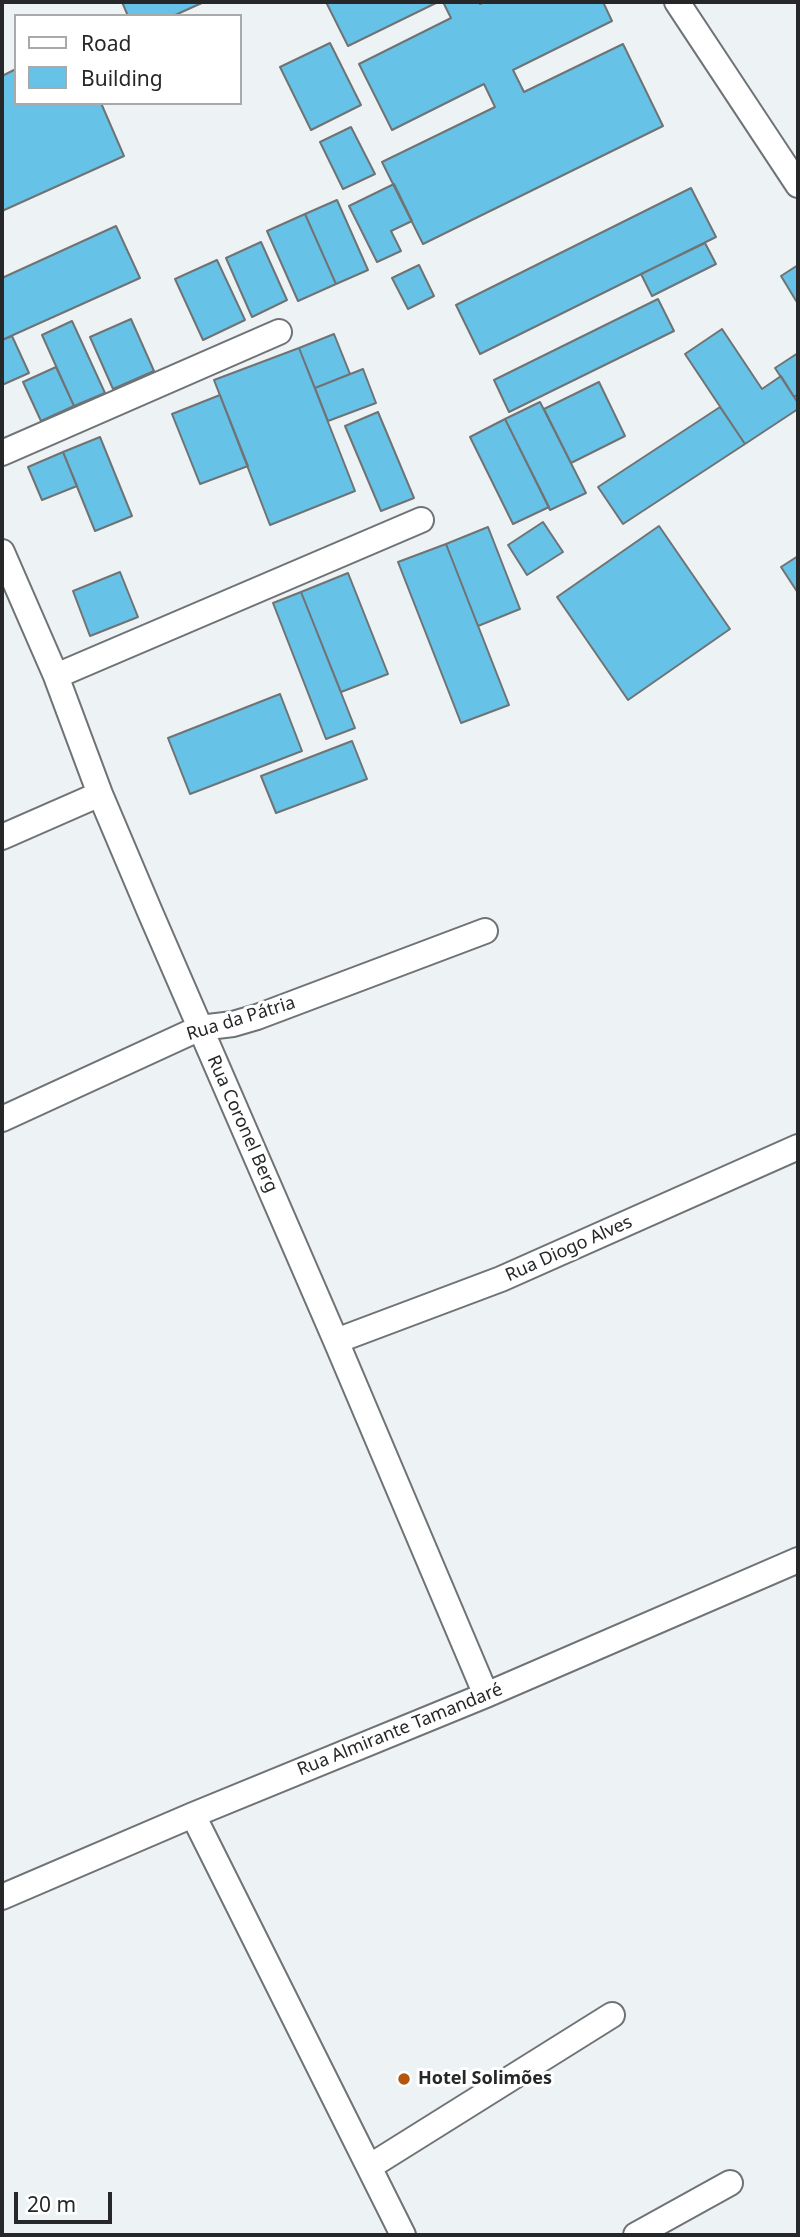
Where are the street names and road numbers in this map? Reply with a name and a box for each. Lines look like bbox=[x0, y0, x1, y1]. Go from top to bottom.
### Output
street label: Rua da Pátria bbox=[184, 992, 298, 1046]
street label: Rua Coronel Berg bbox=[202, 1052, 282, 1196]
street label: Rua Diogo Alves bbox=[502, 1211, 636, 1287]
street label: Rua Almirante Tamandaré bbox=[294, 1679, 506, 1781]

